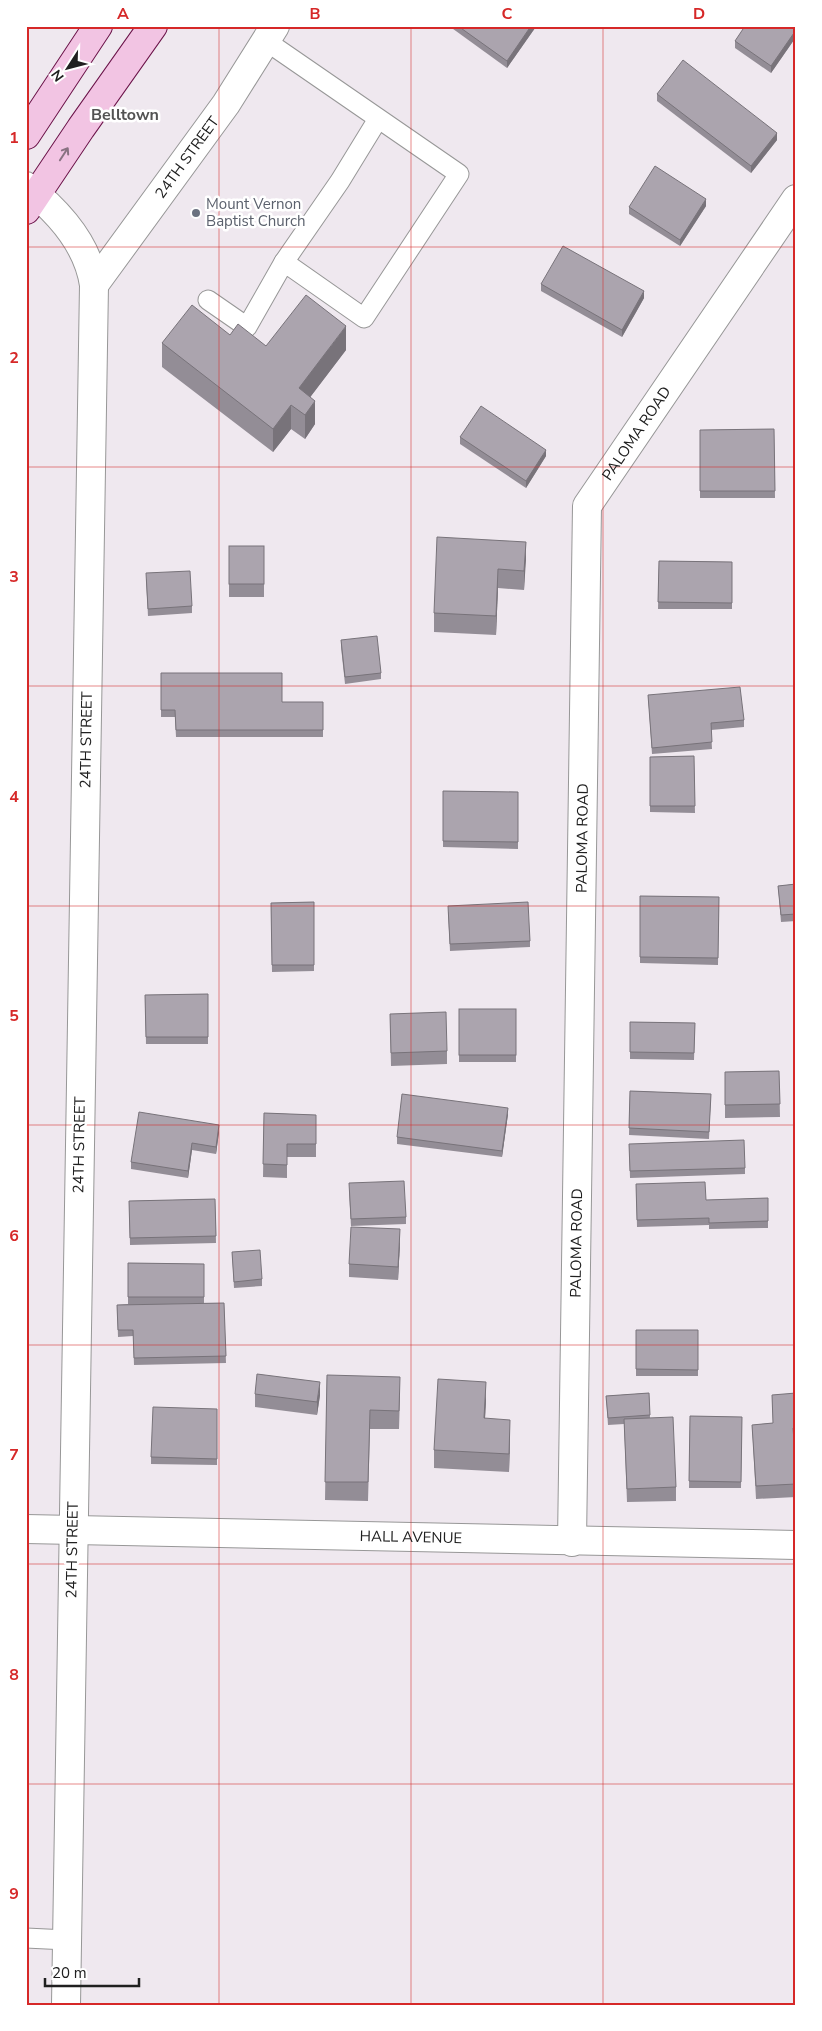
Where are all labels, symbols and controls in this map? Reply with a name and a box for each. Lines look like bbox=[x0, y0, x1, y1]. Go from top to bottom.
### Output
text: A bbox=[117, 3, 129, 25]
text: B bbox=[309, 3, 321, 25]
text: C bbox=[502, 3, 513, 25]
text: D bbox=[693, 3, 705, 25]
north arrow bbox=[42, 42, 92, 92]
text: N bbox=[47, 66, 69, 85]
district label: Belltown bbox=[91, 104, 159, 126]
street label: 24TH STREET bbox=[151, 112, 224, 202]
text: 1 bbox=[9, 127, 19, 149]
one-way arrow bbox=[59, 147, 69, 161]
place label: Mount Vernon Baptist Church bbox=[206, 194, 306, 231]
marker: Mount Vernon Baptist Church bbox=[190, 207, 202, 219]
text: 2 bbox=[9, 347, 19, 369]
street label: PALOMA ROAD bbox=[597, 382, 676, 484]
text: 3 bbox=[9, 566, 19, 588]
street label: 24TH STREET bbox=[75, 691, 97, 789]
street label: PALOMA ROAD bbox=[571, 783, 593, 893]
text: 4 bbox=[9, 786, 19, 808]
text: 5 bbox=[9, 1005, 19, 1027]
street label: 24TH STREET bbox=[68, 1096, 90, 1194]
street label: PALOMA ROAD bbox=[566, 1188, 587, 1298]
text: 6 bbox=[9, 1225, 19, 1247]
text: 7 bbox=[9, 1444, 19, 1466]
street label: 24TH STREET bbox=[61, 1501, 83, 1599]
street label: HALL AVENUE bbox=[359, 1526, 462, 1548]
text: 8 bbox=[9, 1664, 19, 1686]
text: 9 bbox=[9, 1883, 19, 1905]
scale bar bbox=[45, 1956, 139, 1988]
text: 20 m bbox=[52, 1963, 87, 1983]

